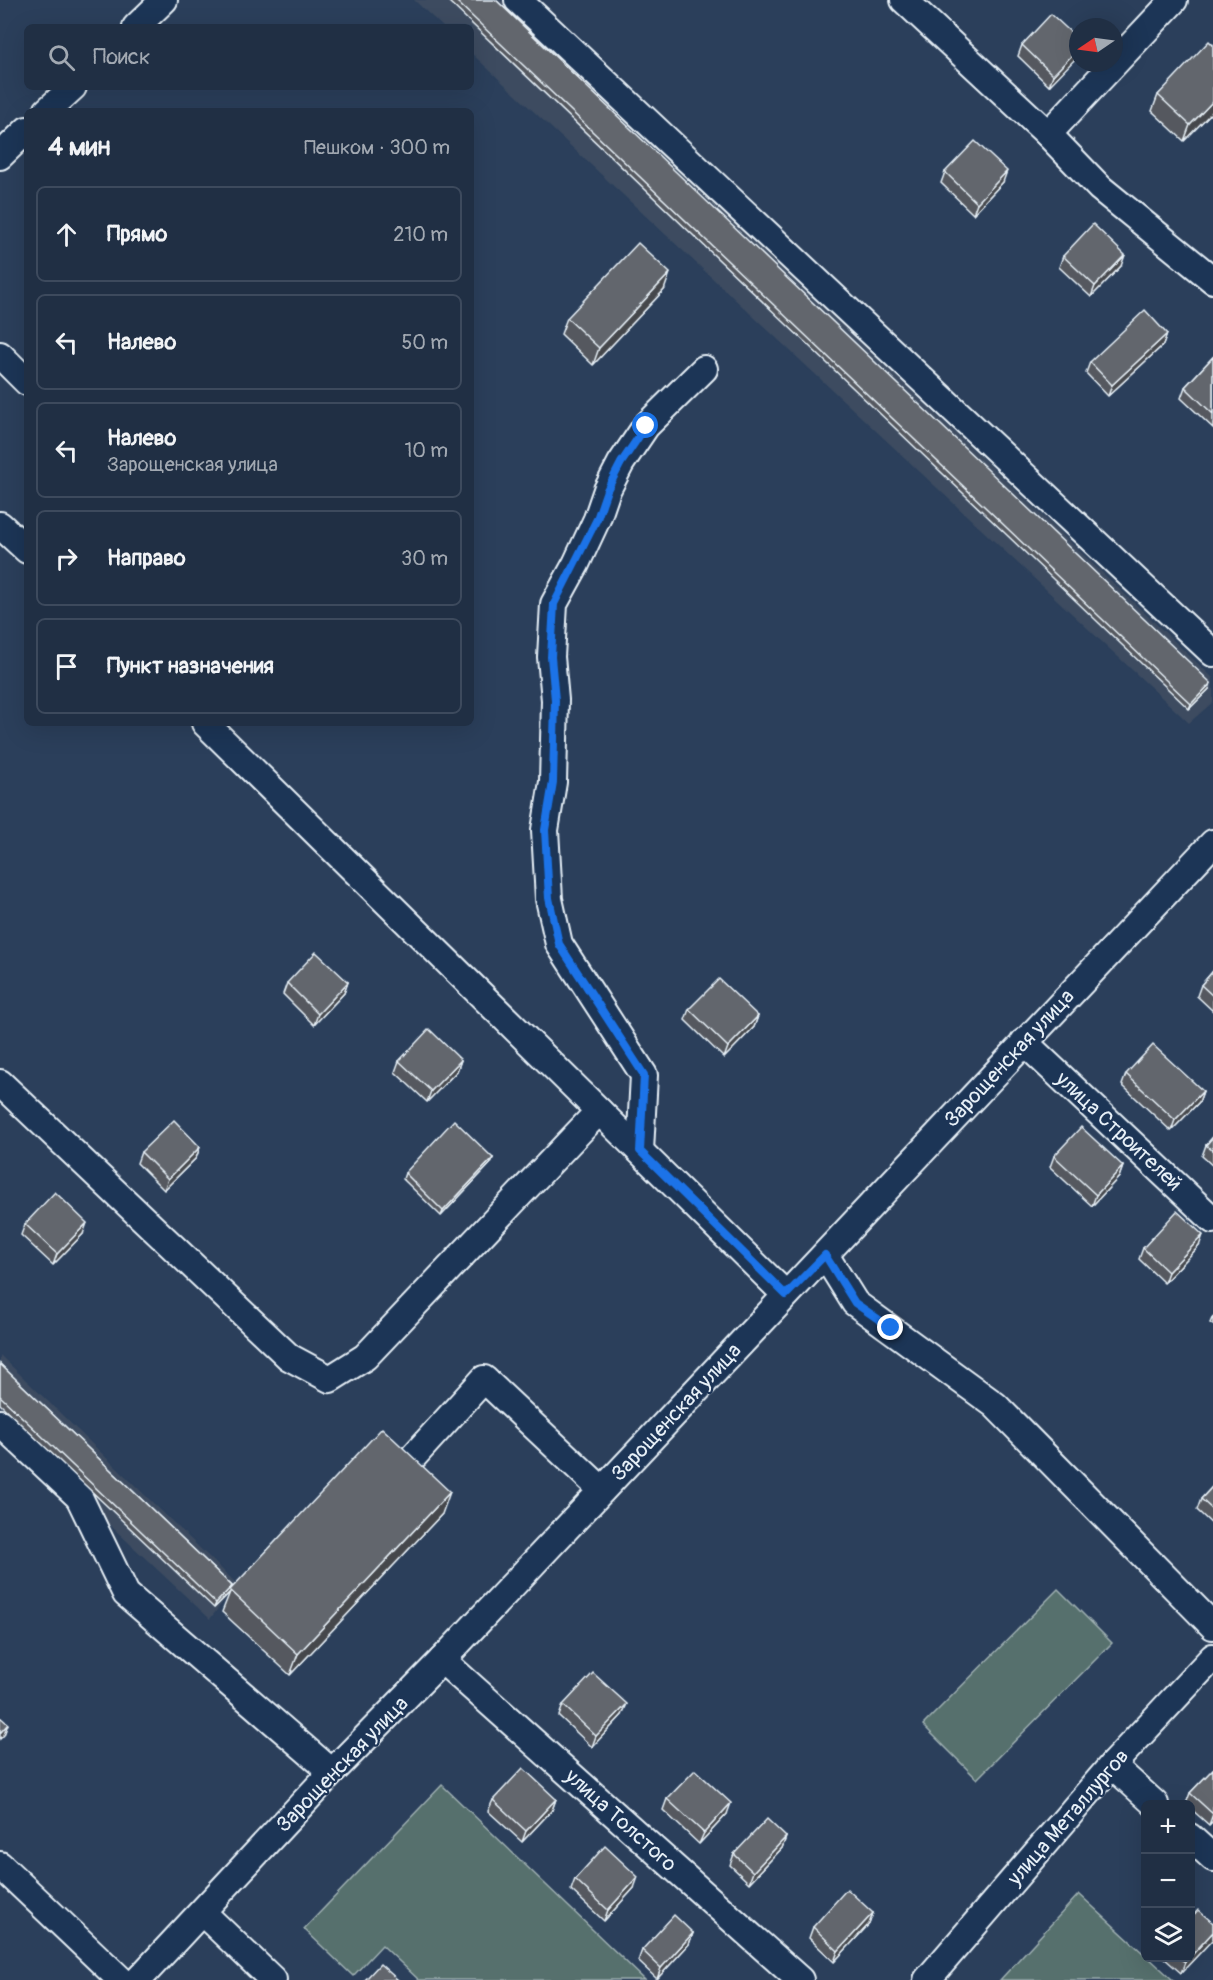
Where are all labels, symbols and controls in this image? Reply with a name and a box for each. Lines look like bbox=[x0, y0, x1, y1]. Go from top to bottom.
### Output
north arrow bbox=[1069, 18, 1123, 72]
search box bbox=[24, 24, 474, 90]
icon: search bbox=[45, 41, 78, 74]
text: Поиск bbox=[93, 43, 150, 71]
text: 4 мин bbox=[48, 131, 110, 163]
text: Пешком · 300 m bbox=[304, 135, 450, 160]
icon: ahead bbox=[50, 218, 83, 251]
text: Прямо bbox=[107, 220, 167, 248]
text: 210 m bbox=[393, 222, 448, 247]
icon: left bbox=[50, 326, 83, 359]
text: Налево bbox=[107, 328, 176, 356]
text: 50 m bbox=[401, 330, 448, 355]
route start bbox=[632, 412, 658, 438]
text: Налево bbox=[107, 424, 176, 452]
icon: left bbox=[50, 434, 83, 467]
text: 10 m bbox=[404, 438, 448, 463]
text: Зарощенская улица bbox=[107, 452, 278, 477]
icon: right bbox=[50, 542, 83, 575]
text: Направо bbox=[107, 544, 186, 572]
text: 30 m bbox=[401, 546, 448, 571]
icon: arrive bbox=[50, 650, 83, 683]
text: Пункт назначения bbox=[107, 652, 274, 680]
street label: Зарощенская улица bbox=[938, 984, 1080, 1133]
street label: улица Строителей bbox=[1049, 1065, 1188, 1197]
route end bbox=[877, 1314, 903, 1340]
street label: Зарощенская улица bbox=[605, 1338, 747, 1487]
street label: Зарощенская улица bbox=[270, 1690, 414, 1838]
street label: улица Металлургов bbox=[1001, 1743, 1135, 1892]
street label: улица Толстого bbox=[558, 1762, 682, 1878]
map controls bbox=[1141, 1800, 1195, 1962]
button: + bbox=[1141, 1800, 1195, 1854]
button: − bbox=[1141, 1854, 1195, 1908]
button: layers bbox=[1141, 1908, 1195, 1962]

